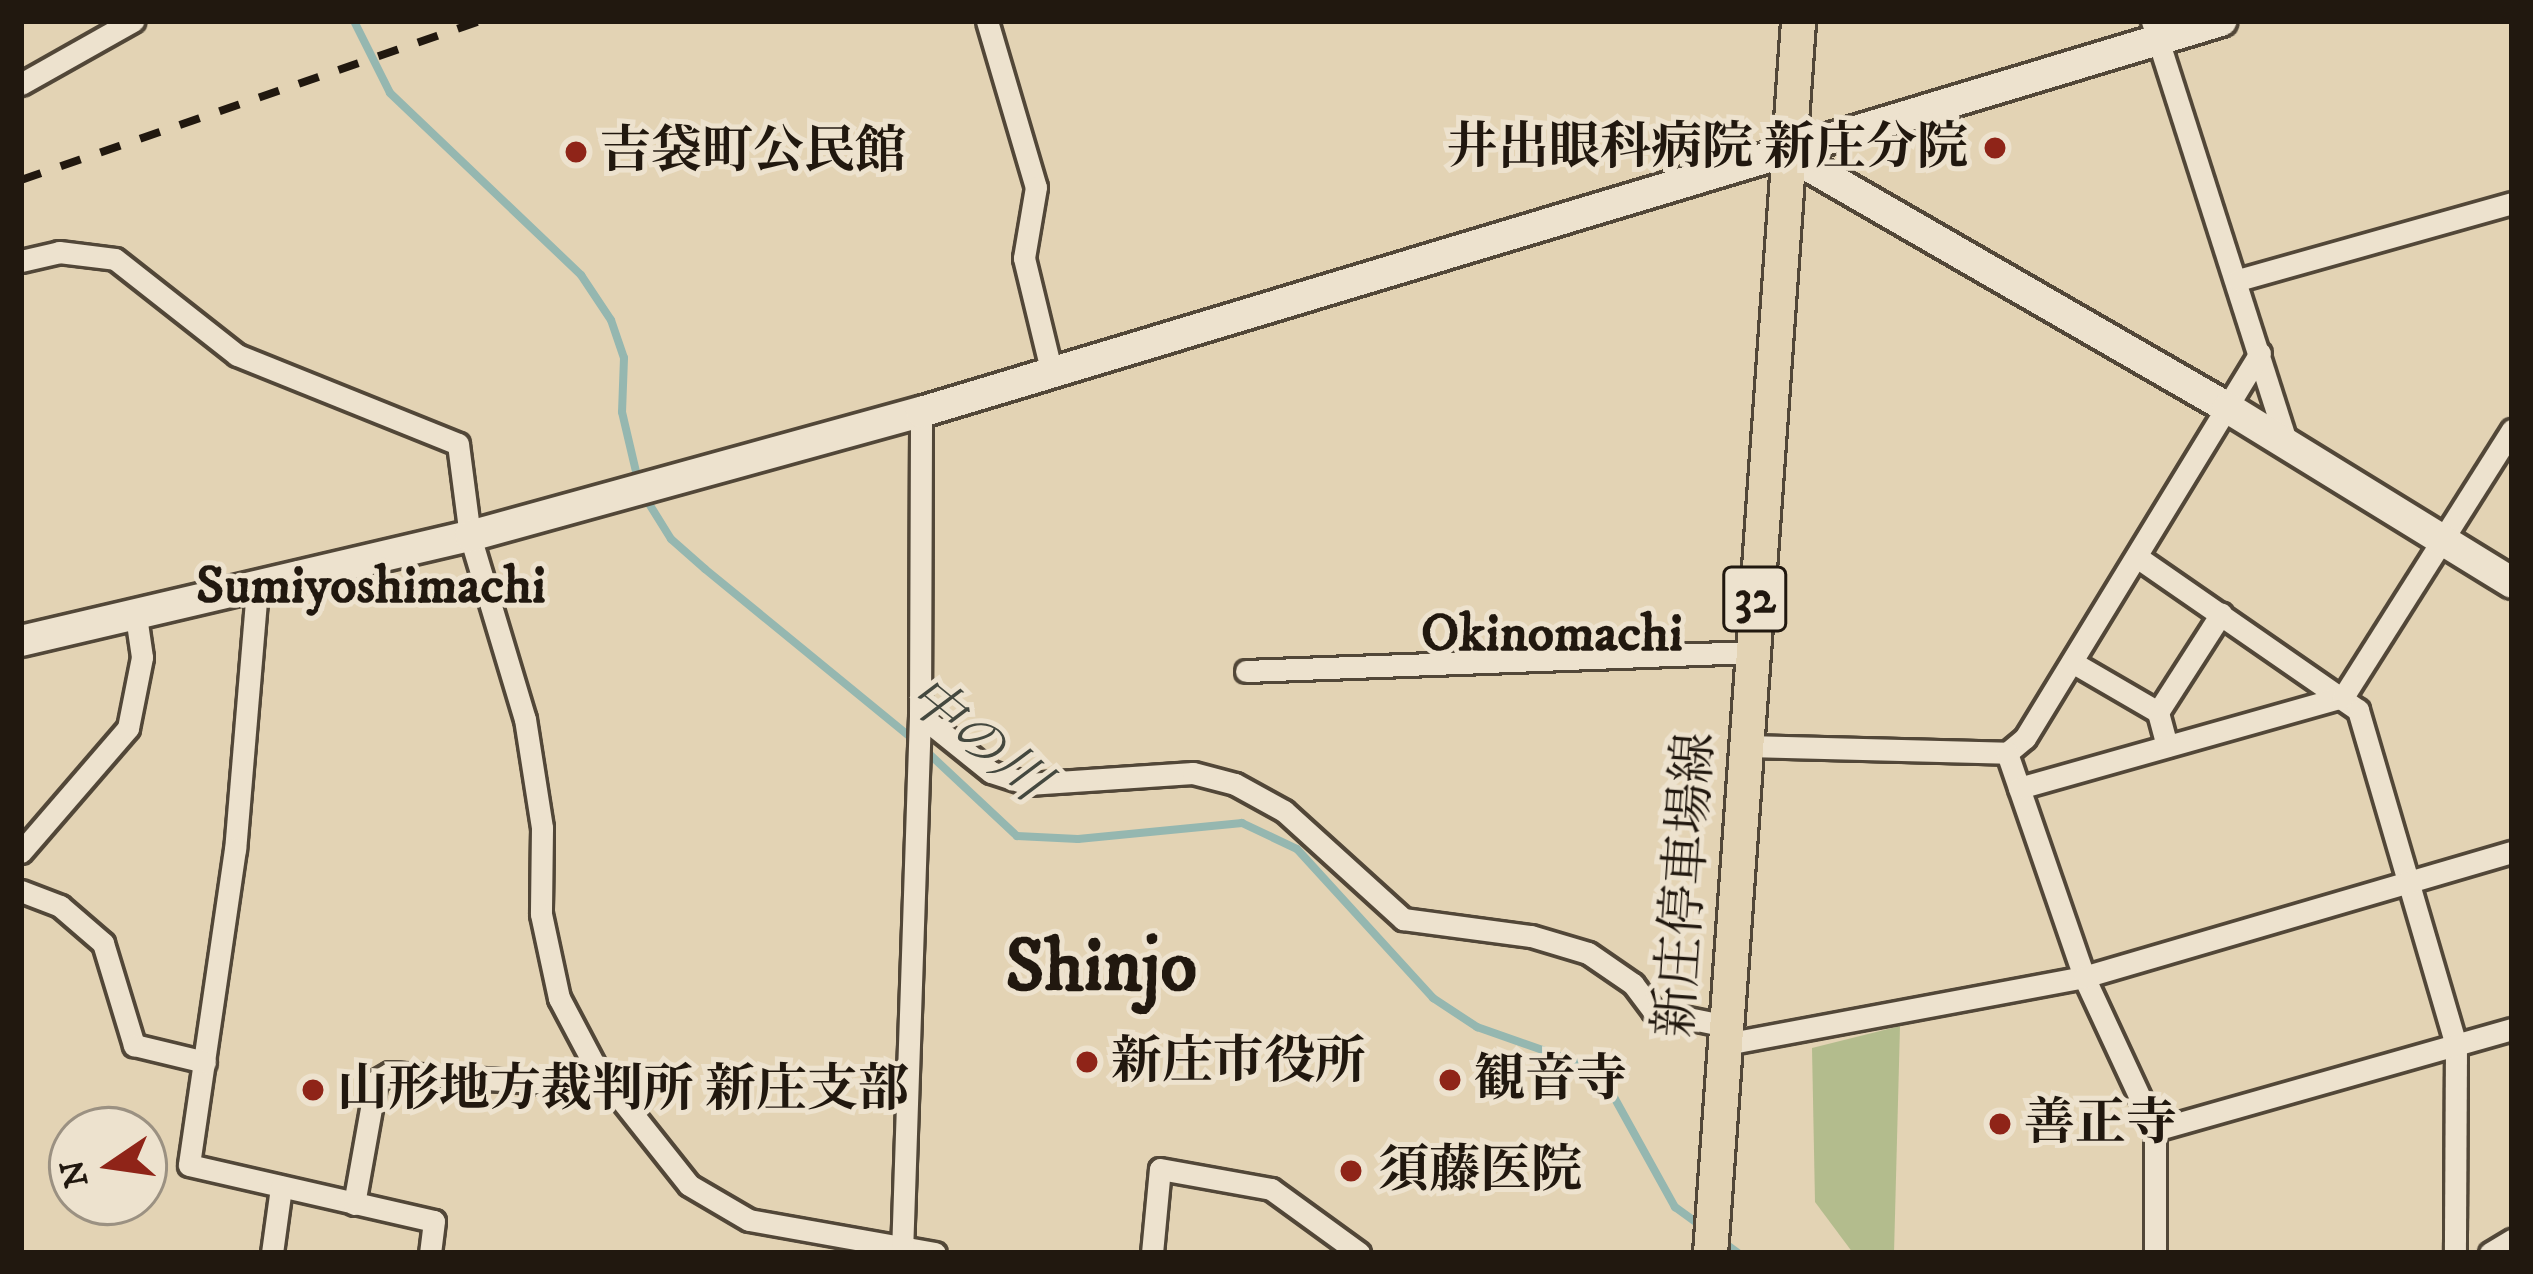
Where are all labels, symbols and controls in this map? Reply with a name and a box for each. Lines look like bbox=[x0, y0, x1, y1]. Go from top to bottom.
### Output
place label: 井出眼科病院 新庄分院 bbox=[1447, 117, 1968, 179]
place label: 吉袋町公民館 bbox=[600, 121, 906, 183]
marker: 井出眼科病院 新庄分院 bbox=[1979, 132, 2011, 164]
marker: 吉袋町公民館 bbox=[563, 139, 589, 165]
district label: Sumiyoshimachi bbox=[196, 555, 546, 619]
road number: 32 bbox=[1722, 557, 1788, 641]
district label: Okinomachi bbox=[1421, 603, 1683, 667]
water label: 中の川 bbox=[893, 664, 1059, 816]
street label: 新庄停車場線 bbox=[1645, 730, 1727, 1040]
district label: Shinjo bbox=[1005, 923, 1197, 1013]
place label: 新庄市役所 bbox=[1111, 1031, 1366, 1093]
marker: 新庄市役所 bbox=[1074, 1049, 1100, 1075]
place label: 観音寺 bbox=[1474, 1049, 1627, 1111]
place label: 山形地方裁判所 新庄支部 bbox=[337, 1059, 909, 1121]
marker: 観音寺 bbox=[1437, 1067, 1463, 1093]
marker: 山形地方裁判所 新庄支部 bbox=[300, 1077, 326, 1103]
place label: 善正寺 bbox=[2024, 1093, 2177, 1155]
north arrow bbox=[48, 1106, 168, 1226]
marker: 善正寺 bbox=[1987, 1111, 2013, 1137]
place label: 須藤医院 bbox=[1378, 1140, 1582, 1202]
marker: 須藤医院 bbox=[1335, 1155, 1367, 1187]
text: N bbox=[52, 1156, 98, 1191]

